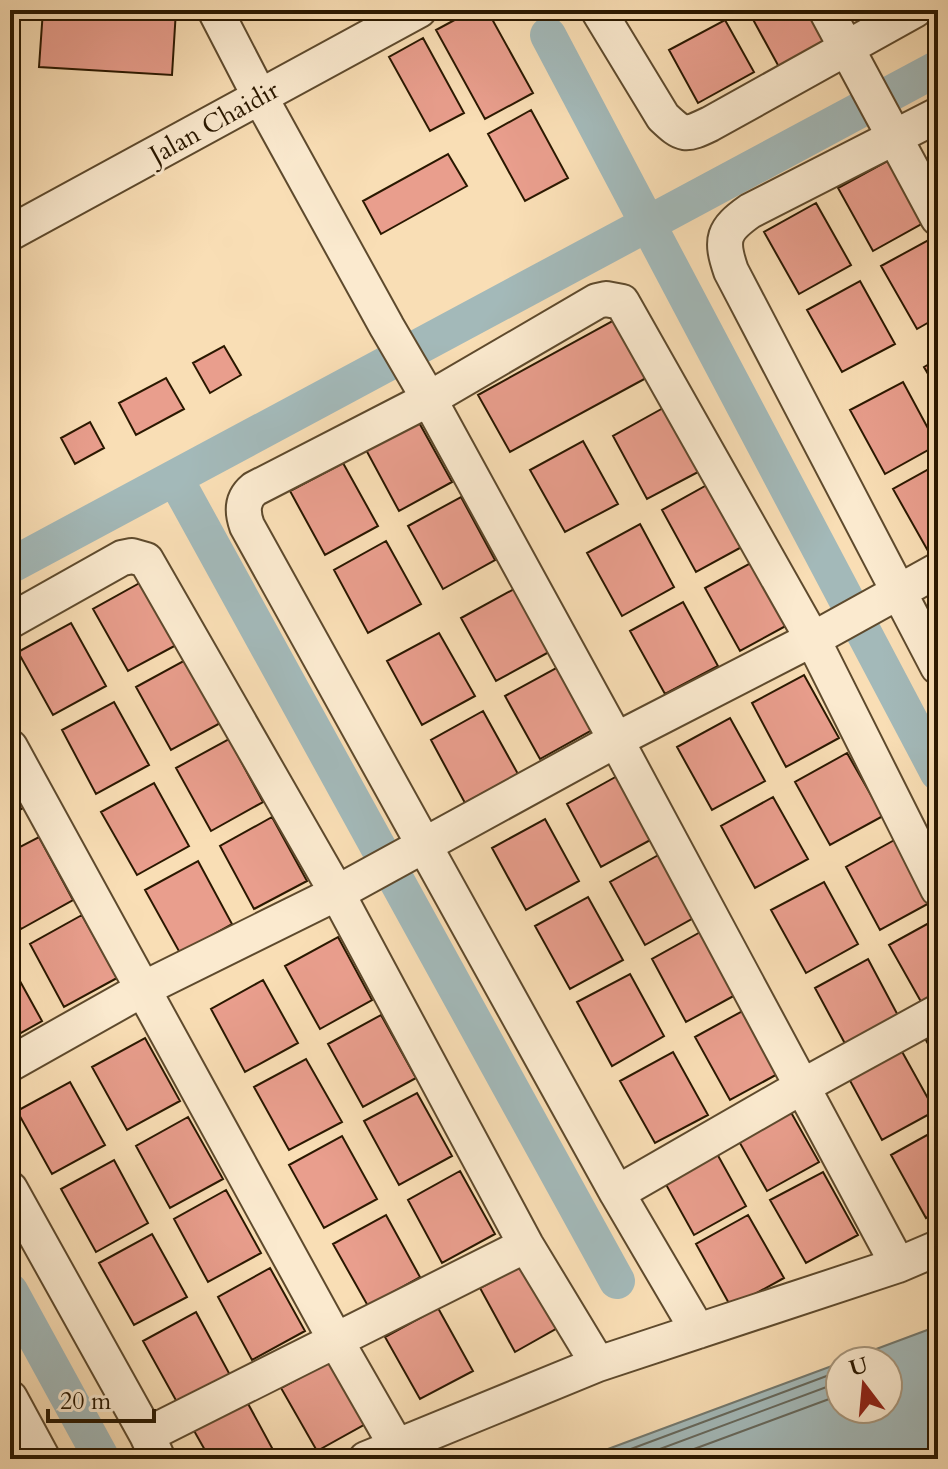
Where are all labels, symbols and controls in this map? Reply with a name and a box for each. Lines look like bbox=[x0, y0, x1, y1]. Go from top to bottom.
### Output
street label: Jalan Chaidir bbox=[140, 72, 286, 174]
north arrow bbox=[824, 1345, 904, 1425]
text: U bbox=[846, 1350, 872, 1384]
scale bar bbox=[48, 1373, 154, 1423]
text: 20 m bbox=[60, 1385, 112, 1418]

